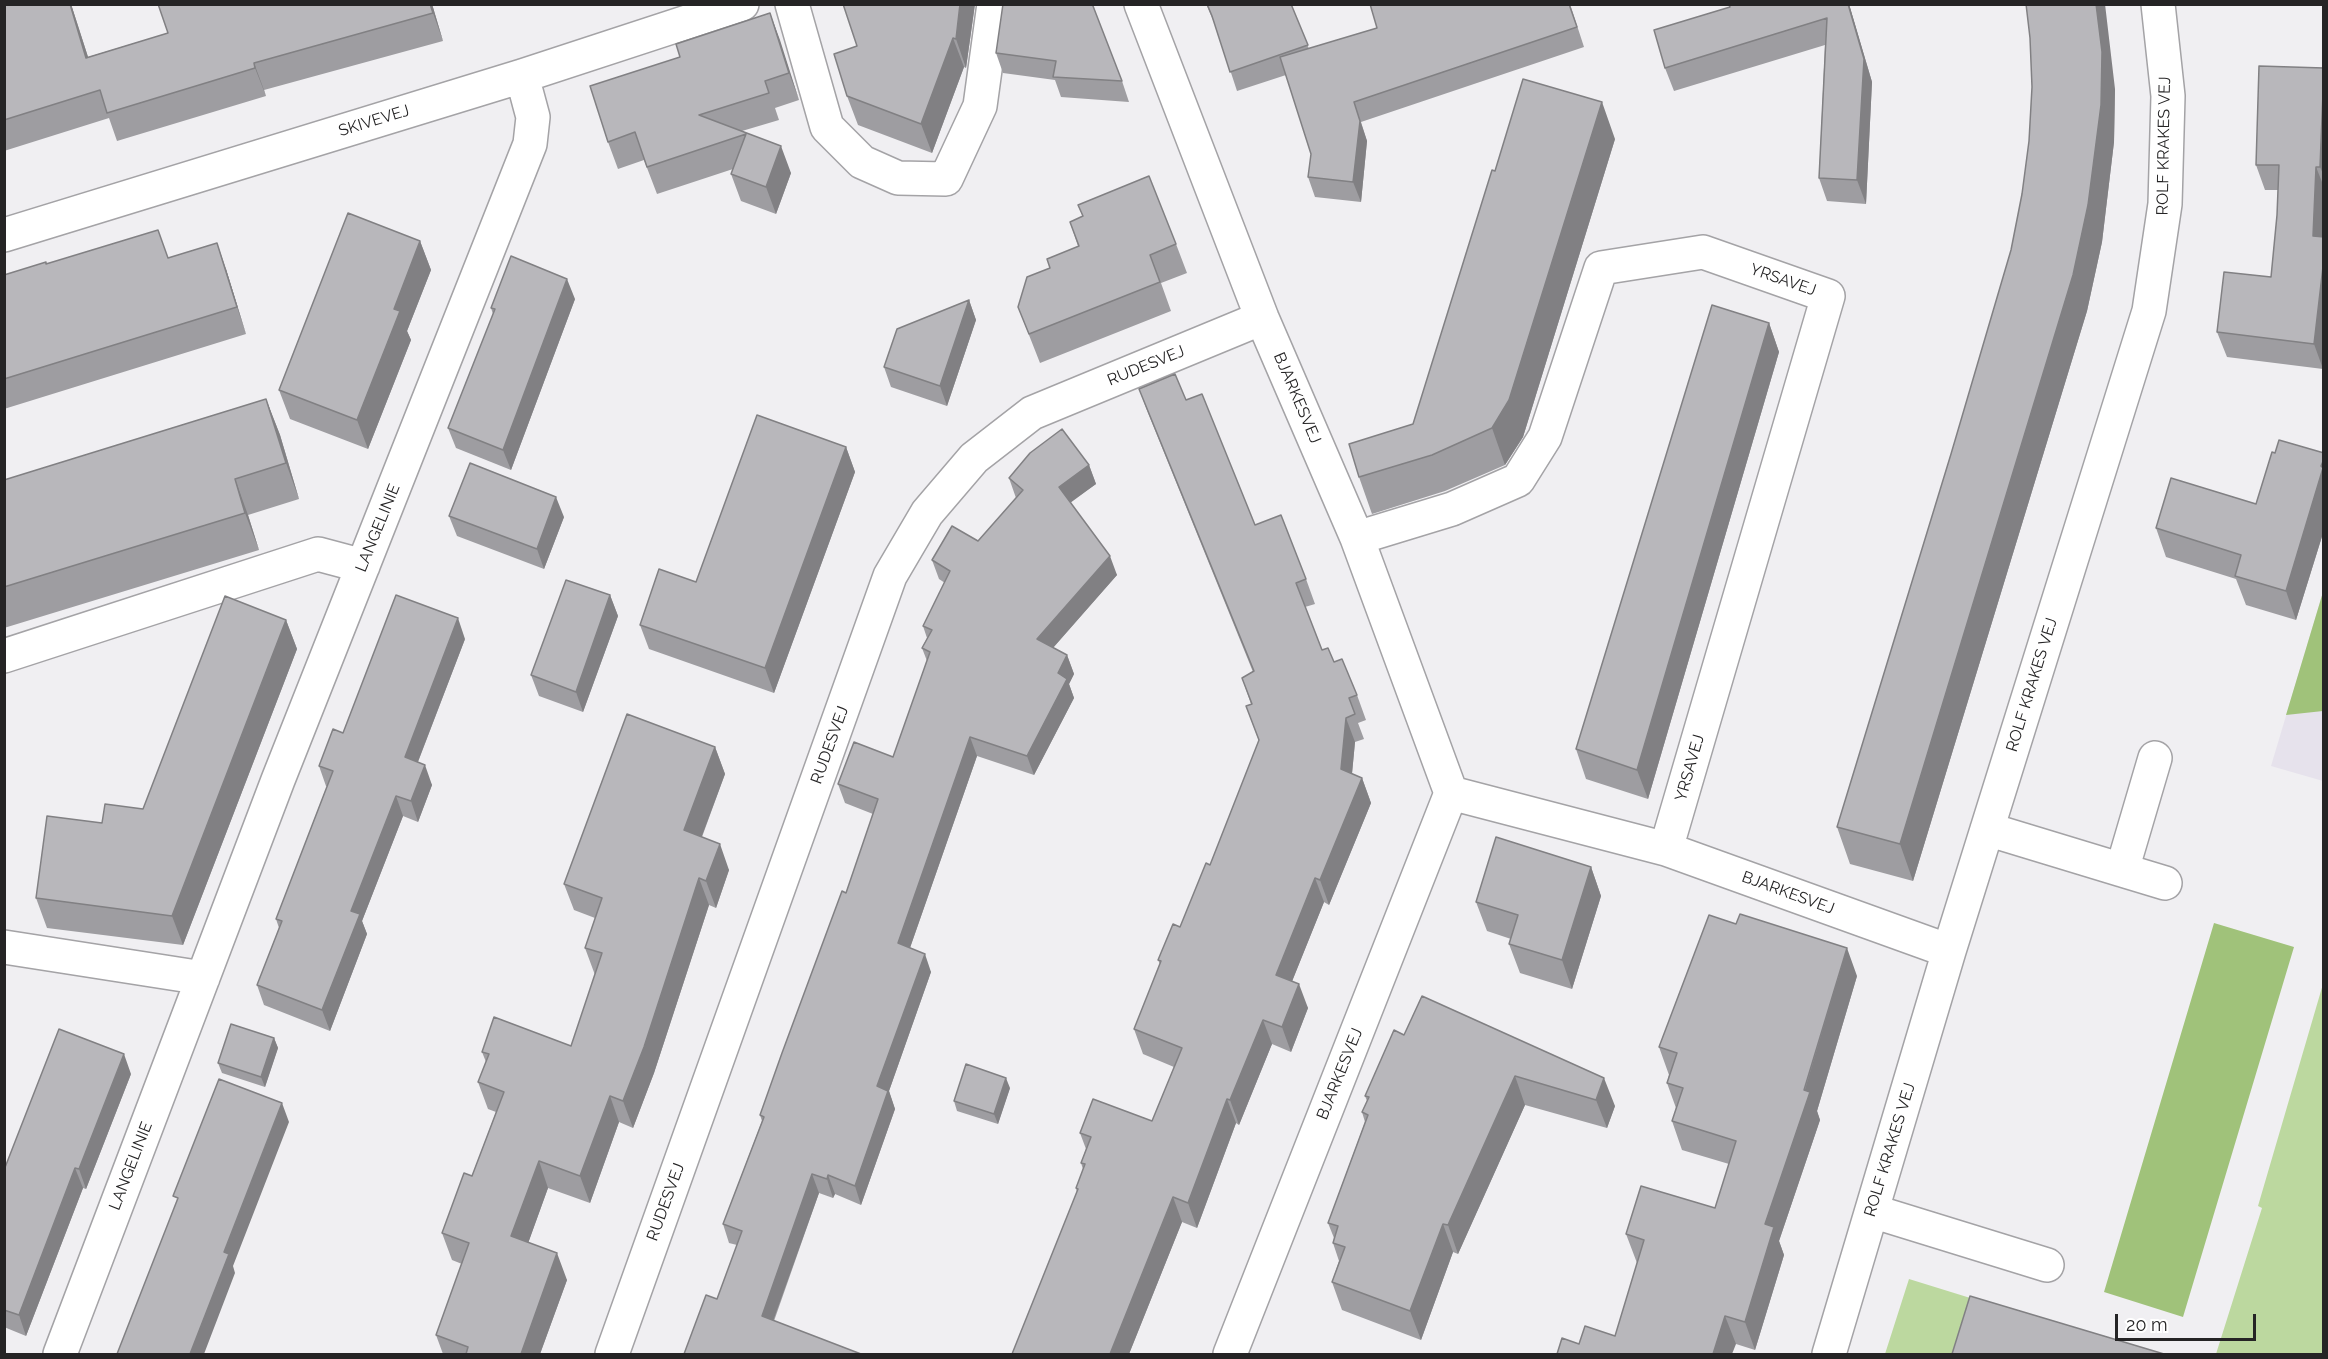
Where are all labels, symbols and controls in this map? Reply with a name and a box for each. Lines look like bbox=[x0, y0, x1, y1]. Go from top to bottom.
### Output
street label: ROLF KRAKES VEJ bbox=[2153, 76, 2175, 216]
street label: SKIVEVEJ bbox=[336, 101, 412, 141]
street label: YRSAVEJ bbox=[1747, 260, 1819, 300]
street label: RUDESVEJ bbox=[1105, 342, 1187, 390]
street label: BJARKESVEJ bbox=[1269, 350, 1325, 446]
street label: LANGELINIE bbox=[352, 481, 404, 575]
street label: ROLF KRAKES VEJ bbox=[2003, 616, 2061, 754]
street label: RUDESVEJ bbox=[807, 703, 853, 787]
street label: YRSAVEJ bbox=[1671, 732, 1709, 804]
street label: BJARKESVEJ bbox=[1739, 867, 1837, 919]
street label: BJARKESVEJ bbox=[1313, 1025, 1367, 1123]
street label: ROLF KRAKES VEJ bbox=[1861, 1081, 1919, 1219]
street label: LANGELINIE bbox=[105, 1119, 157, 1213]
street label: RUDESVEJ bbox=[643, 1160, 689, 1244]
scale bar bbox=[2118, 1302, 2259, 1340]
text: 20 m bbox=[2126, 1314, 2168, 1335]

